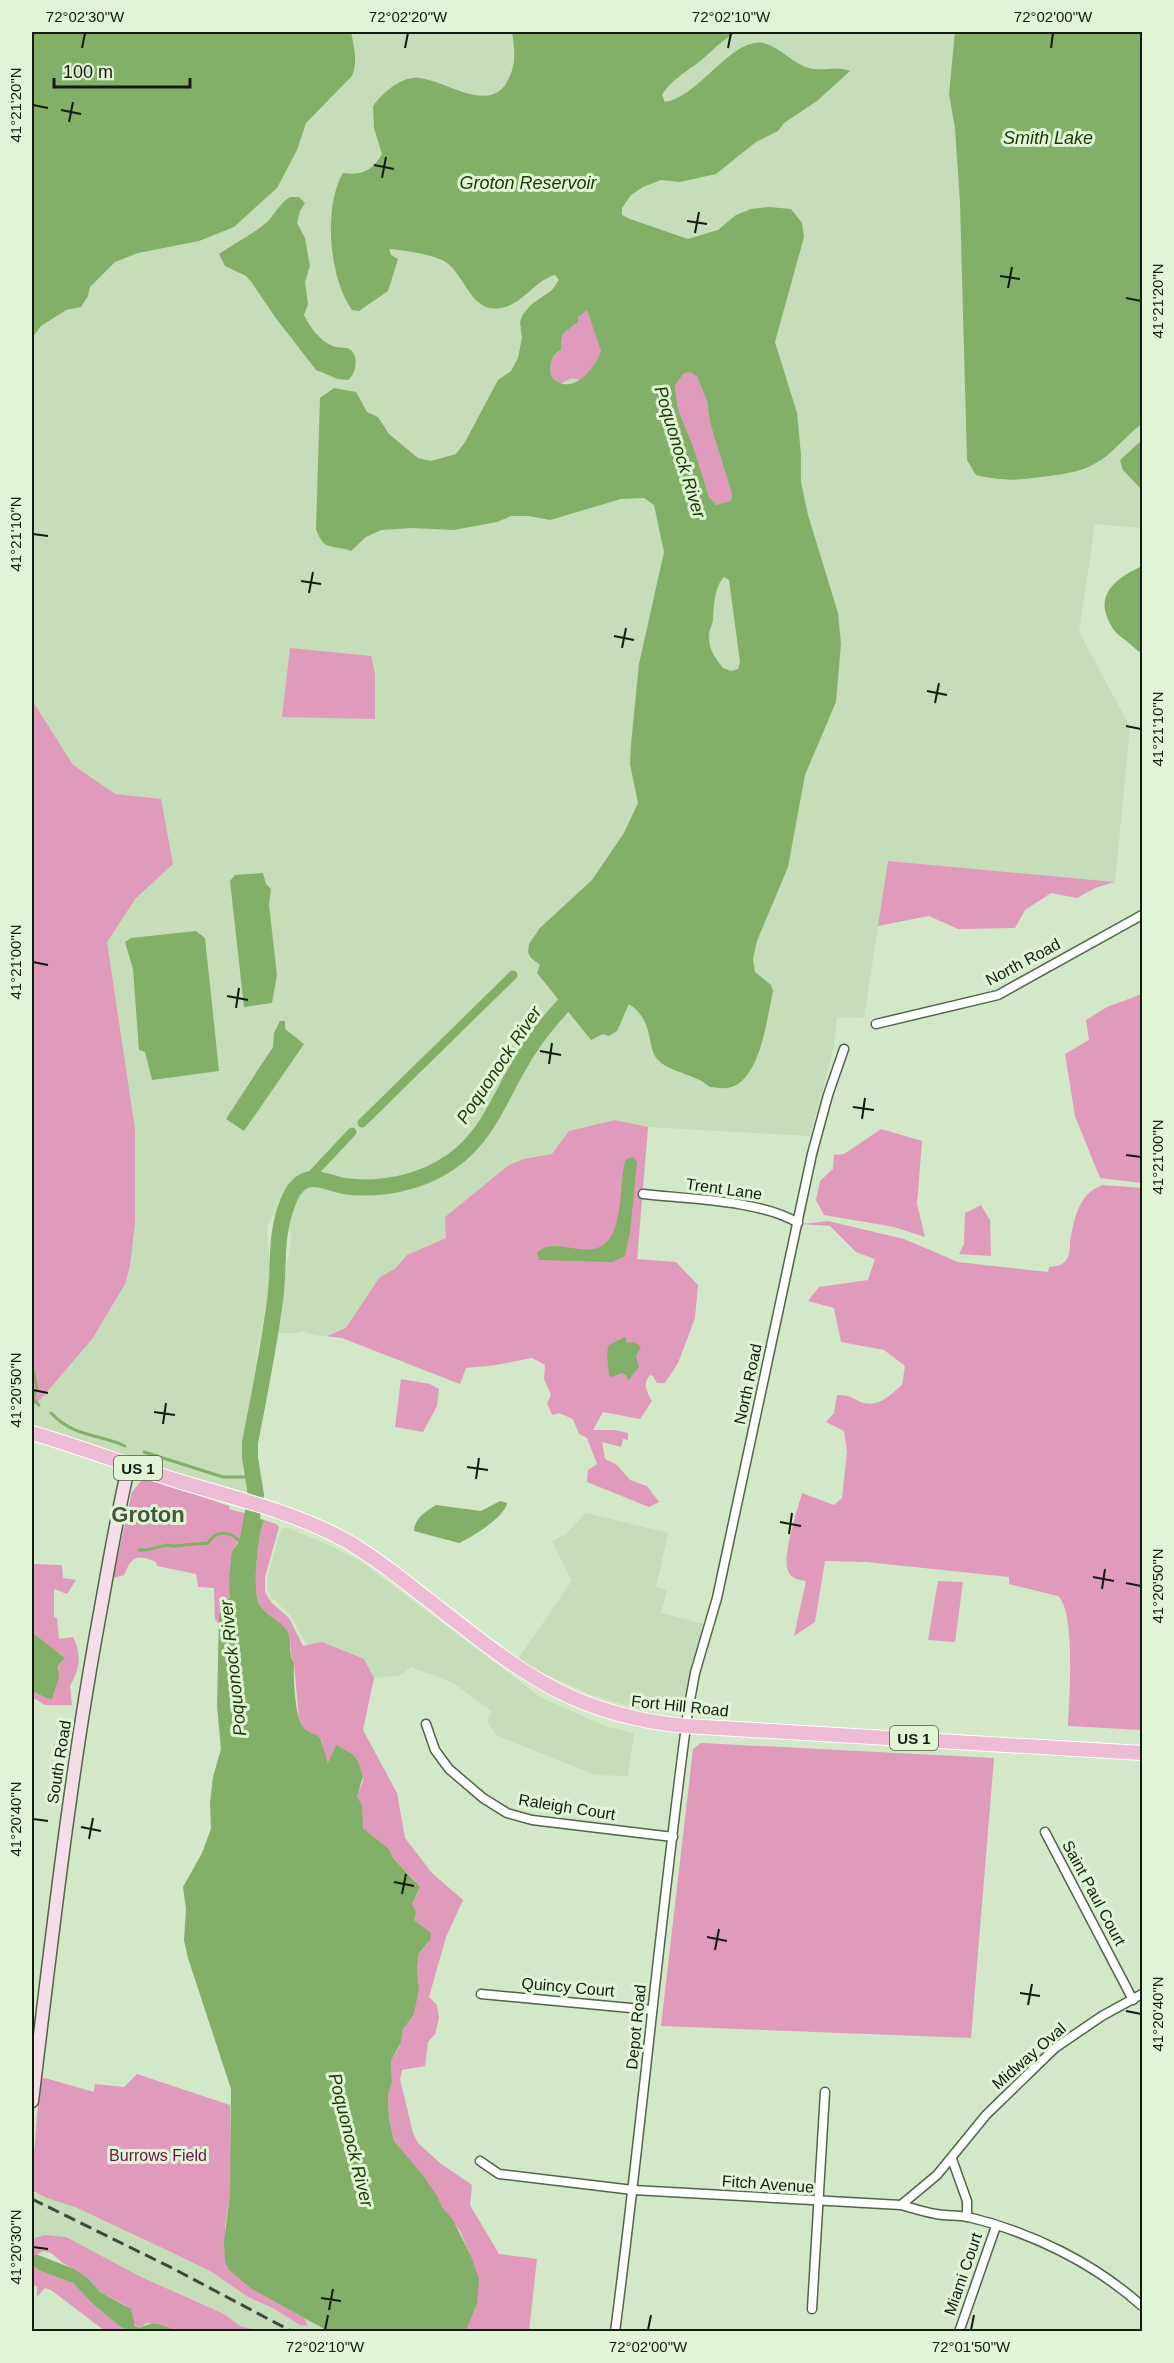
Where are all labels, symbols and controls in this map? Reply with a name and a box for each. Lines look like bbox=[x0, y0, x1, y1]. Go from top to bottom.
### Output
text: 72°02'30"W bbox=[46, 8, 125, 25]
text: 72°02'20"W bbox=[369, 8, 448, 25]
text: 72°02'10"W bbox=[692, 8, 771, 25]
text: 72°02'00"W bbox=[1014, 8, 1093, 25]
scale bar bbox=[54, 51, 190, 89]
text: 100 m bbox=[63, 62, 113, 82]
text: 41°21'20"N bbox=[7, 67, 24, 143]
water label: Smith Lake bbox=[1003, 128, 1093, 148]
water label: Groton Reservoir bbox=[459, 173, 598, 193]
text: 41°21'20"N bbox=[1149, 263, 1166, 339]
water label: Poquonock River bbox=[650, 384, 710, 521]
text: 41°21'10"N bbox=[7, 496, 24, 572]
text: 41°21'10"N bbox=[1149, 691, 1166, 767]
text: 41°21'00"N bbox=[7, 924, 24, 1000]
street label: North Road bbox=[983, 935, 1063, 989]
water label: Poquonock River bbox=[452, 1002, 546, 1127]
text: 41°21'00"N bbox=[1149, 1119, 1166, 1195]
street label: Trent Lane bbox=[685, 1175, 763, 1203]
street label: North Road bbox=[731, 1342, 765, 1426]
text: 41°20'50"N bbox=[7, 1352, 24, 1428]
road number: US 1 bbox=[114, 1456, 162, 1480]
district label: Groton bbox=[111, 1502, 185, 1527]
text: 41°20'50"N bbox=[1149, 1548, 1166, 1624]
water label: Poquonock River bbox=[216, 1598, 250, 1737]
street label: Fort Hill Road bbox=[630, 1692, 730, 1720]
street label: South Road bbox=[44, 1719, 74, 1805]
road number: US 1 bbox=[890, 1726, 938, 1750]
text: 41°20'40"N bbox=[7, 1781, 24, 1857]
street label: Raleigh Court bbox=[517, 1791, 617, 1823]
street label: Saint Paul Court bbox=[1059, 1838, 1129, 1949]
street label: Quincy Court bbox=[521, 1974, 616, 2000]
text: 41°20'40"N bbox=[1149, 1976, 1166, 2052]
street label: Depot Road bbox=[623, 1984, 649, 2070]
street label: Midway Oval bbox=[989, 2020, 1069, 2092]
water label: Poquonock River bbox=[325, 2071, 378, 2210]
park label: Burrows Field bbox=[109, 2147, 207, 2164]
street label: Fitch Avenue bbox=[721, 2172, 815, 2196]
text: 41°20'30"N bbox=[7, 2209, 24, 2285]
street label: Miami Court bbox=[941, 2230, 985, 2318]
text: 72°02'10"W bbox=[286, 2338, 365, 2355]
text: 72°02'00"W bbox=[609, 2338, 688, 2355]
text: 72°01'50"W bbox=[932, 2338, 1011, 2355]

